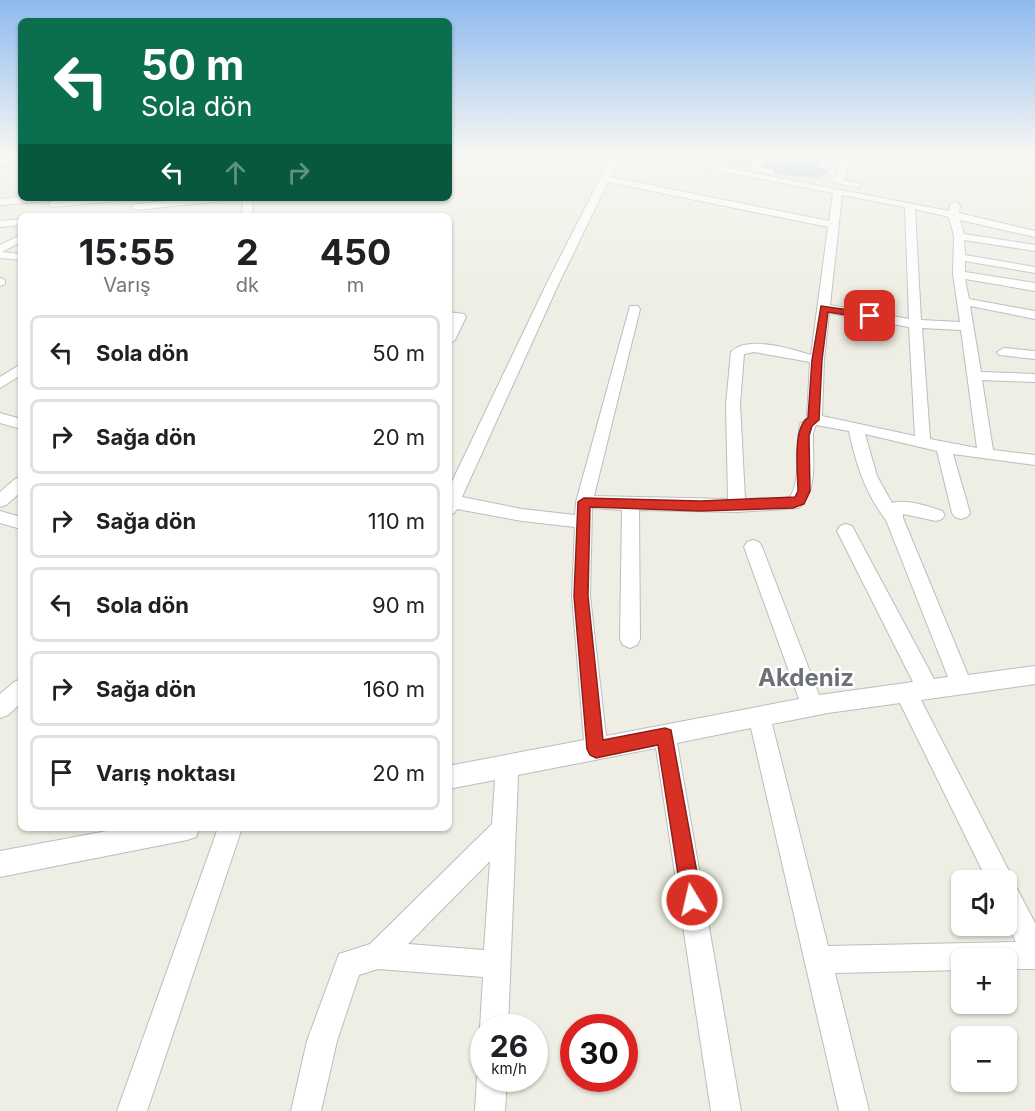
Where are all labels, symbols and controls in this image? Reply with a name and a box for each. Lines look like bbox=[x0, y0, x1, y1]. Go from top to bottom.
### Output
text: 50 m bbox=[141, 39, 244, 90]
icon: left bbox=[42, 42, 120, 120]
text: Sola dön bbox=[141, 90, 252, 123]
icon: left bbox=[156, 156, 189, 189]
icon: ahead bbox=[219, 156, 252, 189]
icon: right bbox=[282, 156, 315, 189]
text: 15:55 bbox=[79, 230, 175, 274]
text: 2 bbox=[236, 230, 259, 274]
text: 450 bbox=[320, 230, 391, 274]
text: Varış bbox=[103, 273, 151, 297]
text: dk bbox=[236, 273, 259, 297]
text: m bbox=[347, 273, 364, 297]
pin bbox=[844, 290, 895, 341]
icon: arrive bbox=[853, 299, 886, 332]
icon: left bbox=[45, 336, 78, 369]
text: Sola dön bbox=[96, 340, 189, 366]
text: 50 m bbox=[372, 340, 425, 366]
icon: right bbox=[45, 420, 78, 453]
text: Sağa dön bbox=[96, 424, 196, 450]
text: 20 m bbox=[372, 424, 425, 450]
icon: right bbox=[45, 504, 78, 537]
text: Sağa dön bbox=[96, 508, 196, 534]
text: 110 m bbox=[368, 508, 425, 534]
icon: left bbox=[45, 588, 78, 621]
text: Sola dön bbox=[96, 592, 189, 618]
text: 90 m bbox=[372, 592, 425, 618]
district label: Akdeniz bbox=[758, 663, 854, 692]
icon: right bbox=[45, 672, 78, 705]
text: Sağa dön bbox=[96, 676, 196, 702]
text: 160 m bbox=[363, 676, 425, 702]
icon: arrive bbox=[45, 756, 78, 789]
text: Varış noktası bbox=[96, 760, 236, 786]
text: 20 m bbox=[372, 760, 425, 786]
position arrow bbox=[660, 868, 724, 932]
map controls bbox=[951, 870, 1017, 1092]
button: sound bbox=[951, 870, 1017, 936]
button: + bbox=[951, 948, 1017, 1014]
speed limit sign: 30 bbox=[560, 1014, 638, 1092]
button: − bbox=[951, 1026, 1017, 1092]
text: 26 bbox=[490, 1028, 528, 1064]
text: km/h bbox=[491, 1059, 527, 1078]

